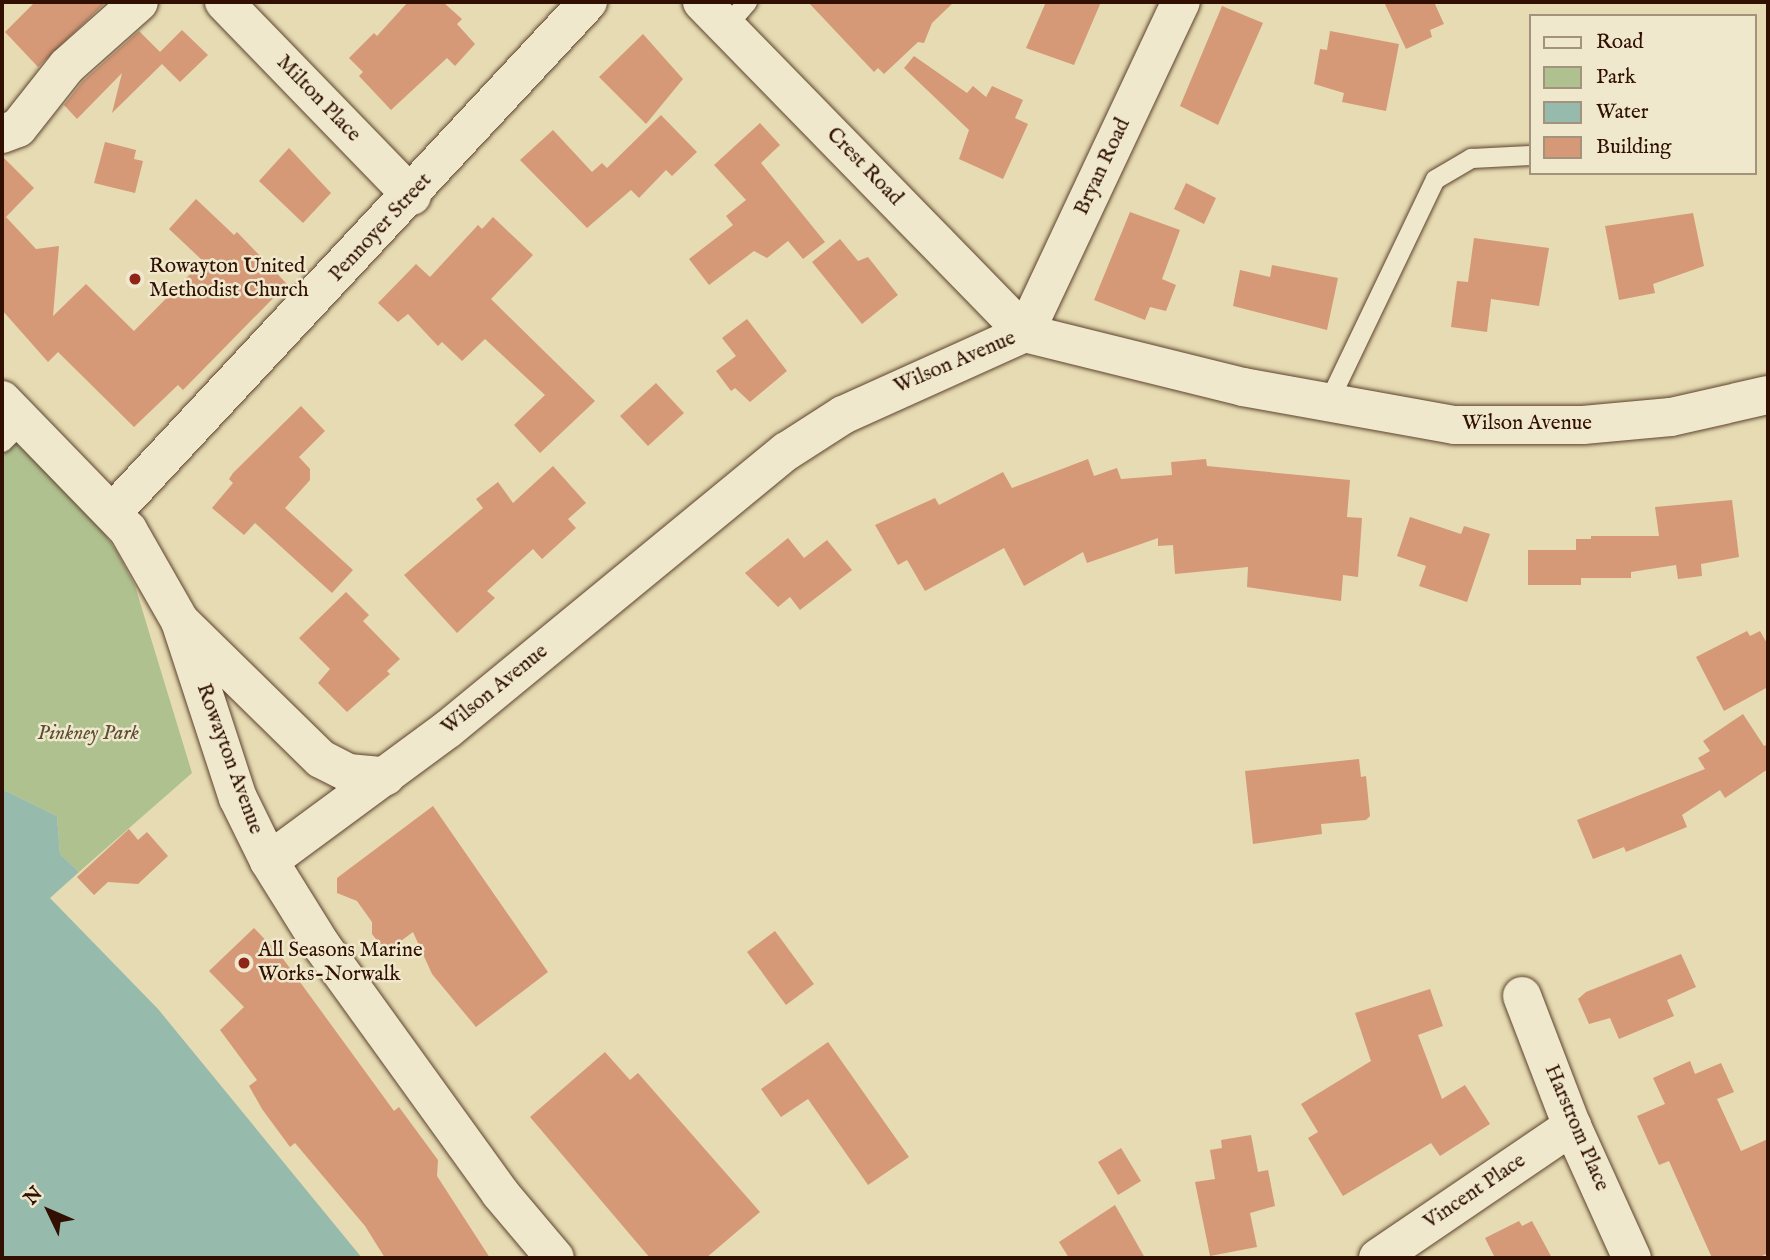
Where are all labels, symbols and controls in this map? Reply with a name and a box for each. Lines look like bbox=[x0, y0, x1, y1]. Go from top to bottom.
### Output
legend bbox=[1528, 14, 1756, 175]
text: Road bbox=[1596, 29, 1643, 56]
street label: Milton Place bbox=[270, 50, 366, 148]
text: Park bbox=[1596, 64, 1636, 91]
text: Water bbox=[1596, 99, 1648, 126]
street label: Bryan Road bbox=[1070, 115, 1136, 219]
street label: Crest Road bbox=[821, 123, 907, 211]
text: Building bbox=[1596, 134, 1671, 161]
street label: Pennoyer Street bbox=[324, 169, 438, 287]
place label: Rowayton United Methodist Church bbox=[149, 254, 309, 304]
marker: Rowayton United Methodist Church bbox=[127, 271, 143, 287]
street label: Wilson Avenue bbox=[890, 326, 1020, 400]
street label: Wilson Avenue bbox=[1462, 411, 1592, 437]
street label: Wilson Avenue bbox=[437, 639, 553, 741]
street label: Rowayton Avenue bbox=[190, 680, 268, 838]
park label: Pinkney Park bbox=[37, 721, 139, 747]
place label: All Seasons Marine Works-Norwalk bbox=[258, 938, 423, 988]
marker: All Seasons Marine Works-Norwalk bbox=[236, 955, 252, 971]
street label: Harstrom Place bbox=[1538, 1061, 1614, 1195]
street label: Vincent Place bbox=[1419, 1149, 1531, 1235]
north arrow bbox=[14, 1176, 84, 1246]
text: N bbox=[20, 1182, 48, 1211]

